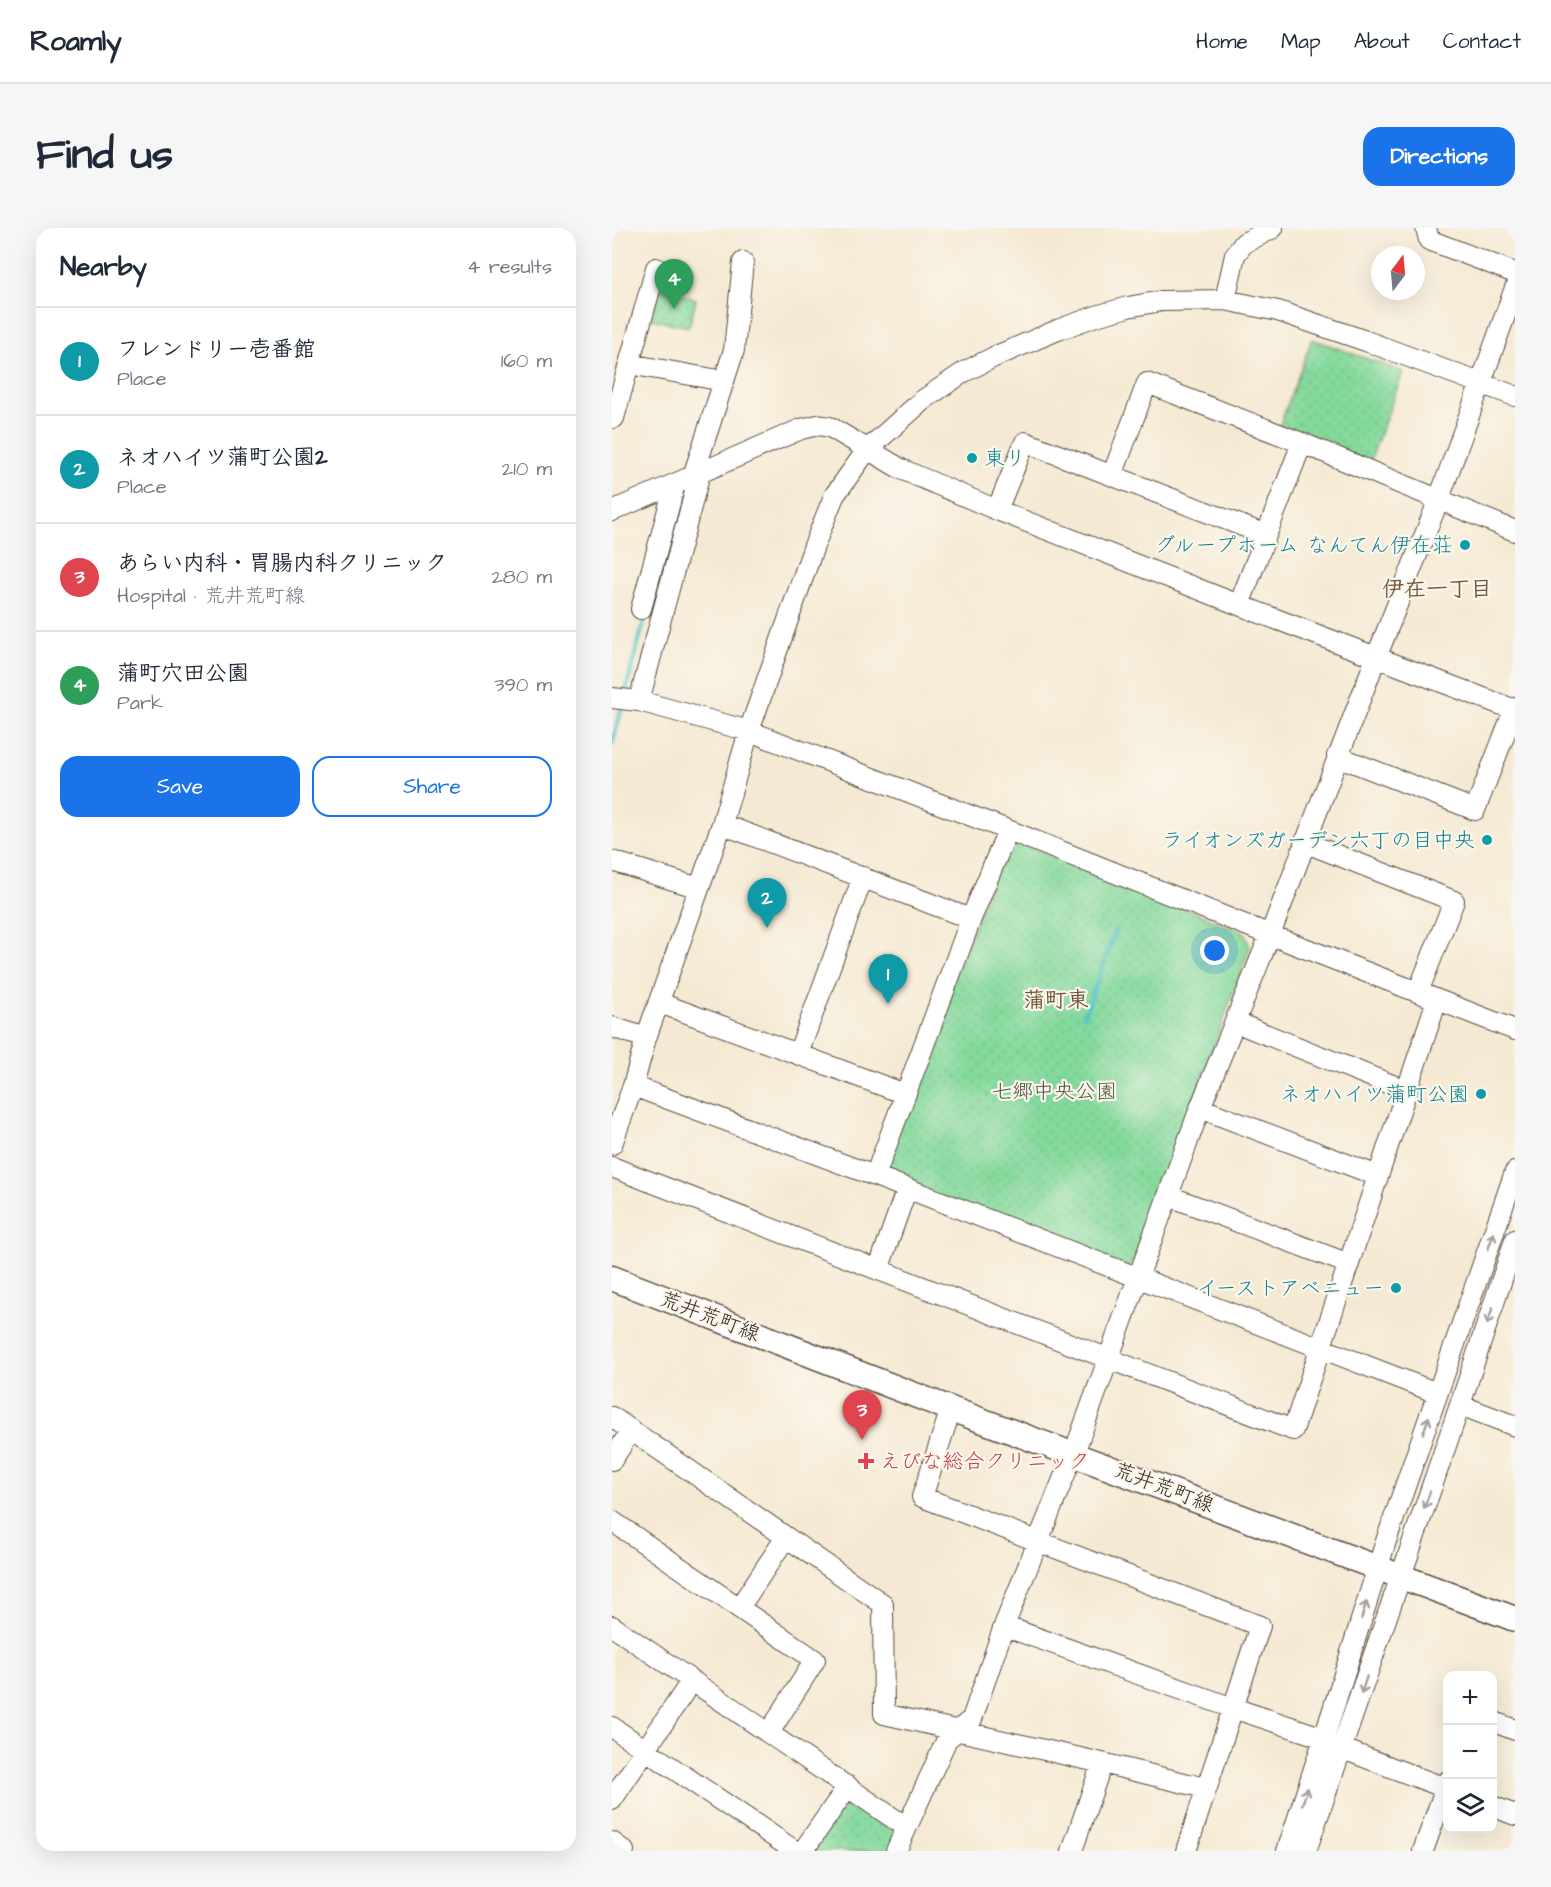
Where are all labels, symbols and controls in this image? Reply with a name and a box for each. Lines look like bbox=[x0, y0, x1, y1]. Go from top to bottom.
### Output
text: Roamly bbox=[30, 22, 122, 61]
text: Home bbox=[1196, 27, 1248, 56]
text: Map bbox=[1281, 27, 1321, 56]
text: About bbox=[1354, 27, 1410, 56]
text: Contact bbox=[1443, 27, 1521, 56]
text: Find us bbox=[36, 127, 173, 185]
button: Directions bbox=[1363, 127, 1515, 186]
north arrow bbox=[1371, 246, 1425, 300]
text: Nearby bbox=[60, 249, 147, 285]
text: 4 results bbox=[467, 253, 552, 281]
pin: 4 bbox=[654, 260, 694, 309]
text: フレンドリー壱番館 bbox=[117, 334, 315, 365]
text: 1 bbox=[78, 347, 81, 375]
text: 160 m bbox=[501, 347, 552, 375]
text: Place bbox=[117, 365, 167, 393]
text: ネオハイツ蒲町公園2 bbox=[117, 442, 328, 473]
place label: 東リ bbox=[984, 444, 1026, 473]
marker: 東リ bbox=[965, 451, 979, 465]
text: 2 bbox=[74, 455, 85, 483]
text: 210 m bbox=[502, 455, 552, 483]
text: Place bbox=[117, 473, 167, 501]
place label: グループホーム なんてん伊在荘 bbox=[1154, 531, 1453, 560]
marker: グループホーム なんてん伊在荘 bbox=[1458, 538, 1472, 552]
text: あらい内科・胃腸内科クリニック bbox=[117, 548, 447, 579]
text: 3 bbox=[74, 563, 85, 591]
text: 280 m bbox=[491, 563, 552, 591]
district label: 伊在一丁目 bbox=[1382, 574, 1492, 605]
text: Hospital · 荒井荒町線 bbox=[117, 582, 305, 610]
text: 蒲町穴田公園 bbox=[117, 658, 249, 689]
text: 4 bbox=[73, 671, 86, 699]
text: 390 m bbox=[494, 671, 552, 699]
text: Park bbox=[117, 689, 163, 717]
button: Save bbox=[60, 756, 300, 817]
button: Share bbox=[312, 756, 552, 817]
place label: ライオンズガーデン六丁の目中央 bbox=[1162, 826, 1475, 855]
marker: ライオンズガーデン六丁の目中央 bbox=[1480, 833, 1494, 847]
pin: 2 bbox=[748, 878, 786, 928]
your location bbox=[1200, 936, 1229, 965]
pin: 1 bbox=[868, 954, 908, 1004]
district label: 蒲町東 bbox=[1023, 985, 1089, 1016]
park label: 七郷中央公園 bbox=[991, 1077, 1117, 1106]
place label: ネオハイツ蒲町公園 bbox=[1280, 1080, 1469, 1109]
marker: ネオハイツ蒲町公園 bbox=[1474, 1087, 1488, 1101]
one-way arrow bbox=[1486, 1232, 1497, 1251]
place label: イーストアベニュー bbox=[1196, 1274, 1384, 1303]
marker: イーストアベニュー bbox=[1389, 1281, 1403, 1295]
street label: 荒井荒町線 bbox=[656, 1284, 764, 1349]
one-way arrow bbox=[1484, 1306, 1495, 1325]
pin: 3 bbox=[842, 1390, 882, 1440]
one-way arrow bbox=[1421, 1416, 1432, 1435]
place label: えびな総合クリニック bbox=[880, 1447, 1090, 1476]
marker: えびな総合クリニック bbox=[857, 1452, 875, 1470]
street label: 荒井荒町線 bbox=[1110, 1455, 1218, 1520]
one-way arrow bbox=[1420, 1490, 1431, 1509]
one-way arrow bbox=[1359, 1601, 1370, 1620]
map controls bbox=[1443, 1671, 1497, 1833]
button: + bbox=[1443, 1671, 1497, 1725]
one-way arrow bbox=[1357, 1675, 1368, 1694]
button: − bbox=[1443, 1725, 1497, 1779]
button: layers bbox=[1443, 1779, 1497, 1833]
one-way arrow bbox=[1300, 1786, 1311, 1805]

